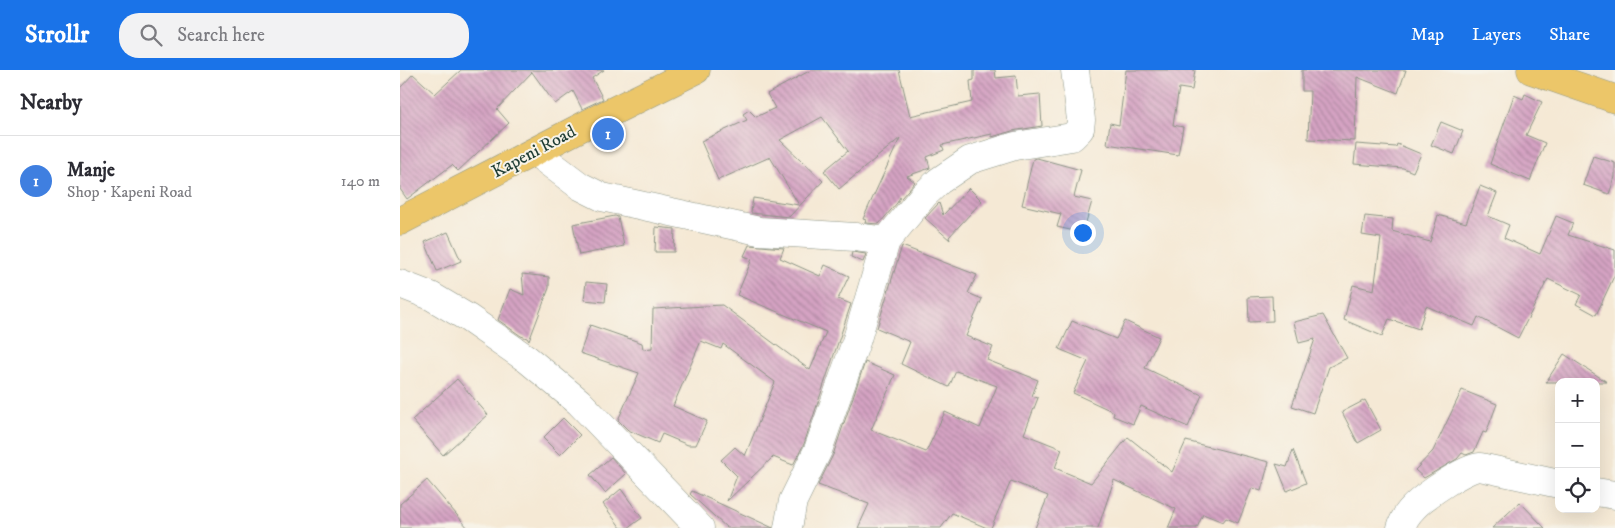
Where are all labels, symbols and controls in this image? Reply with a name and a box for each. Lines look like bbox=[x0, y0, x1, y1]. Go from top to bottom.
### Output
search box bbox=[119, 13, 469, 58]
text: Strollr bbox=[25, 20, 89, 50]
icon: search bbox=[137, 21, 165, 49]
text: Search here bbox=[177, 24, 265, 47]
text: Map bbox=[1411, 24, 1444, 46]
text: Layers bbox=[1472, 24, 1521, 46]
text: Share bbox=[1549, 24, 1590, 46]
text: Nearby bbox=[20, 90, 82, 116]
pin: 1 bbox=[592, 115, 624, 153]
street label: Kapeni Road bbox=[488, 121, 580, 183]
text: Manje bbox=[67, 159, 115, 182]
text: 1 bbox=[33, 171, 39, 191]
text: 140 m bbox=[341, 171, 380, 191]
text: Shop · Kapeni Road bbox=[67, 182, 192, 202]
your location bbox=[1070, 220, 1096, 246]
map controls bbox=[1555, 378, 1600, 513]
button: + bbox=[1555, 378, 1600, 423]
button: − bbox=[1555, 423, 1600, 468]
button: locate bbox=[1555, 468, 1600, 513]

